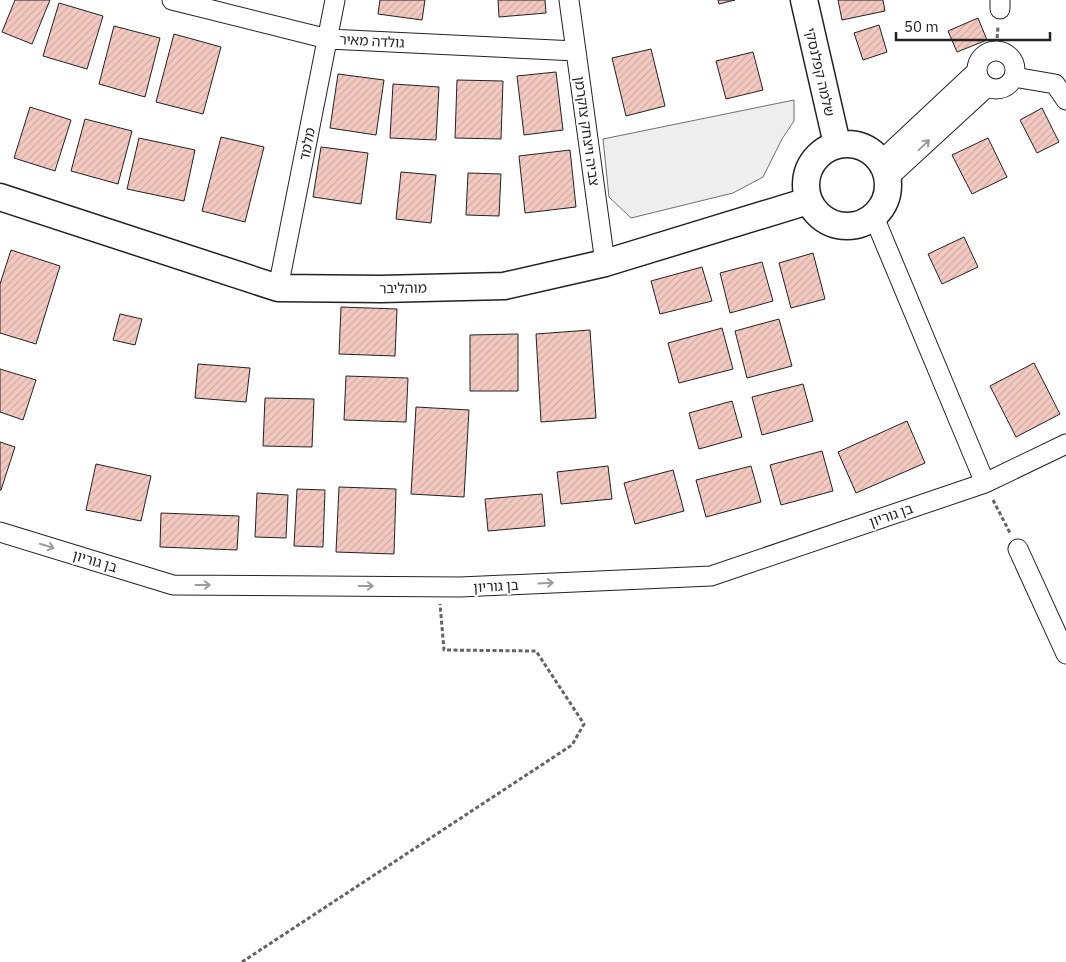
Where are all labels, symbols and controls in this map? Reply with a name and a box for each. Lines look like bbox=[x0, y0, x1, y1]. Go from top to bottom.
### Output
scale bar bbox=[896, 10, 1050, 42]
text: 50 m bbox=[904, 17, 939, 36]
street label: שלמה קפלנסקי bbox=[801, 26, 839, 118]
street label: גולדה מאיר bbox=[339, 30, 405, 52]
street label: צביה ויצחק צוקרמן bbox=[570, 75, 604, 187]
street label: מלמד bbox=[295, 126, 319, 162]
one-way arrow bbox=[917, 139, 930, 151]
street label: מוהליבר bbox=[379, 279, 427, 297]
street label: בן גוריון bbox=[867, 499, 915, 531]
one-way arrow bbox=[38, 542, 54, 552]
street label: בן גוריון bbox=[71, 546, 119, 576]
street label: בן גוריון bbox=[473, 576, 519, 596]
one-way arrow bbox=[537, 579, 553, 588]
one-way arrow bbox=[194, 580, 211, 590]
one-way arrow bbox=[357, 581, 373, 591]

